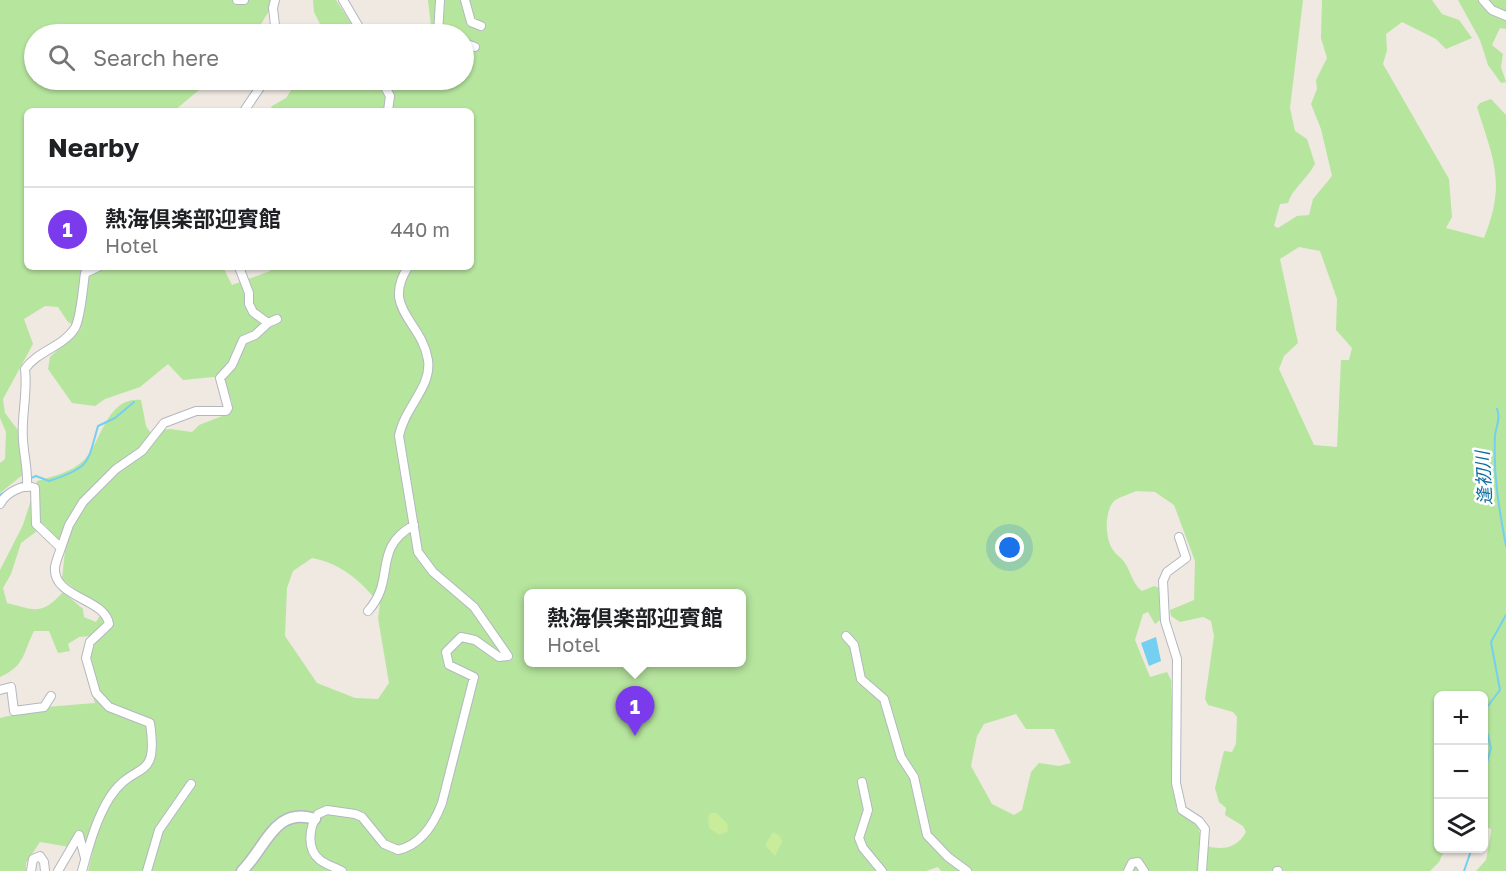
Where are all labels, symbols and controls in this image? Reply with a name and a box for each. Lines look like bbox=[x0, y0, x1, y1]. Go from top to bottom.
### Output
search box bbox=[24, 24, 474, 90]
icon: search bbox=[45, 41, 78, 74]
text: Search here bbox=[93, 44, 219, 71]
text: Nearby bbox=[48, 132, 139, 163]
text: 熱海倶楽部迎賓館 bbox=[105, 205, 281, 232]
text: 1 bbox=[62, 217, 73, 241]
text: 440 m bbox=[391, 217, 450, 241]
text: Hotel bbox=[105, 233, 158, 257]
water label: 逢初川 bbox=[1470, 449, 1495, 506]
your location bbox=[995, 533, 1024, 562]
popup bbox=[524, 589, 746, 667]
text: 熱海倶楽部迎賓館 bbox=[547, 604, 723, 631]
text: Hotel bbox=[547, 632, 600, 656]
pin: 1 bbox=[616, 686, 654, 736]
map controls bbox=[1434, 691, 1488, 853]
button: + bbox=[1434, 691, 1488, 745]
button: − bbox=[1434, 745, 1488, 799]
button: layers bbox=[1434, 799, 1488, 853]

